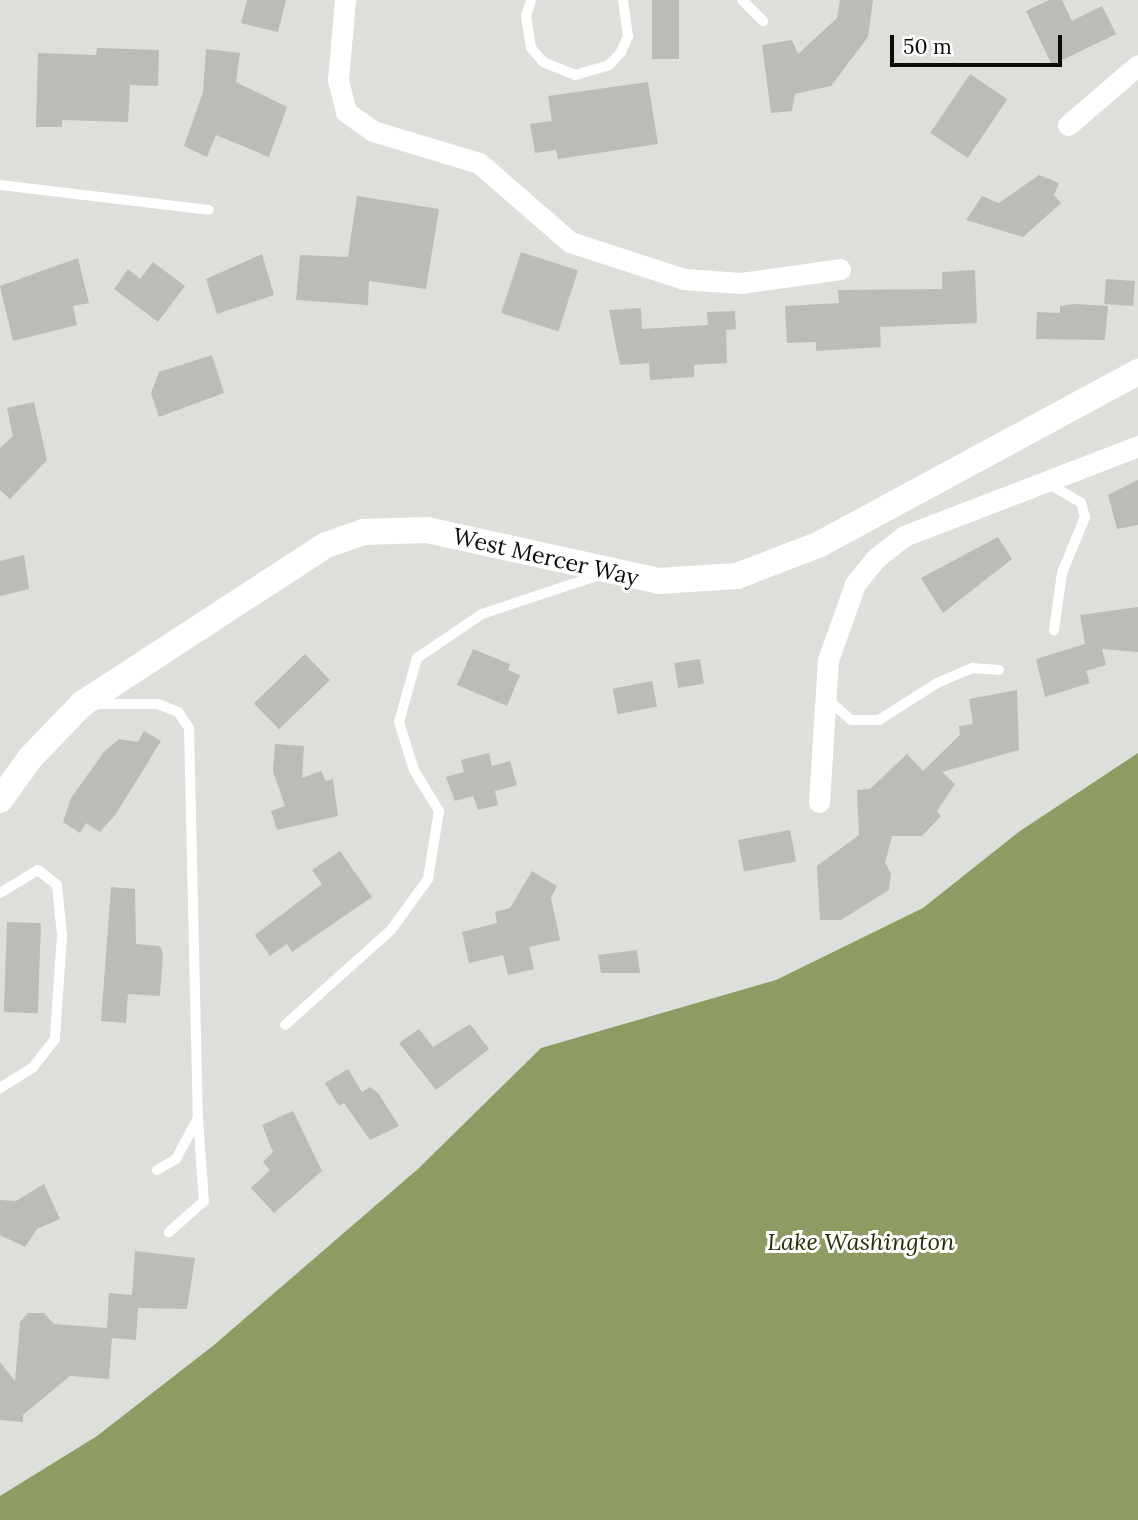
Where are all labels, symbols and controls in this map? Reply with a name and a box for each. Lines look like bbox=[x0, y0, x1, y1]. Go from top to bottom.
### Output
scale bar bbox=[893, 21, 1064, 65]
text: 50 m bbox=[903, 33, 952, 60]
street label: West Mercer Way bbox=[451, 522, 641, 592]
water label: Lake Washington bbox=[767, 1228, 955, 1256]

